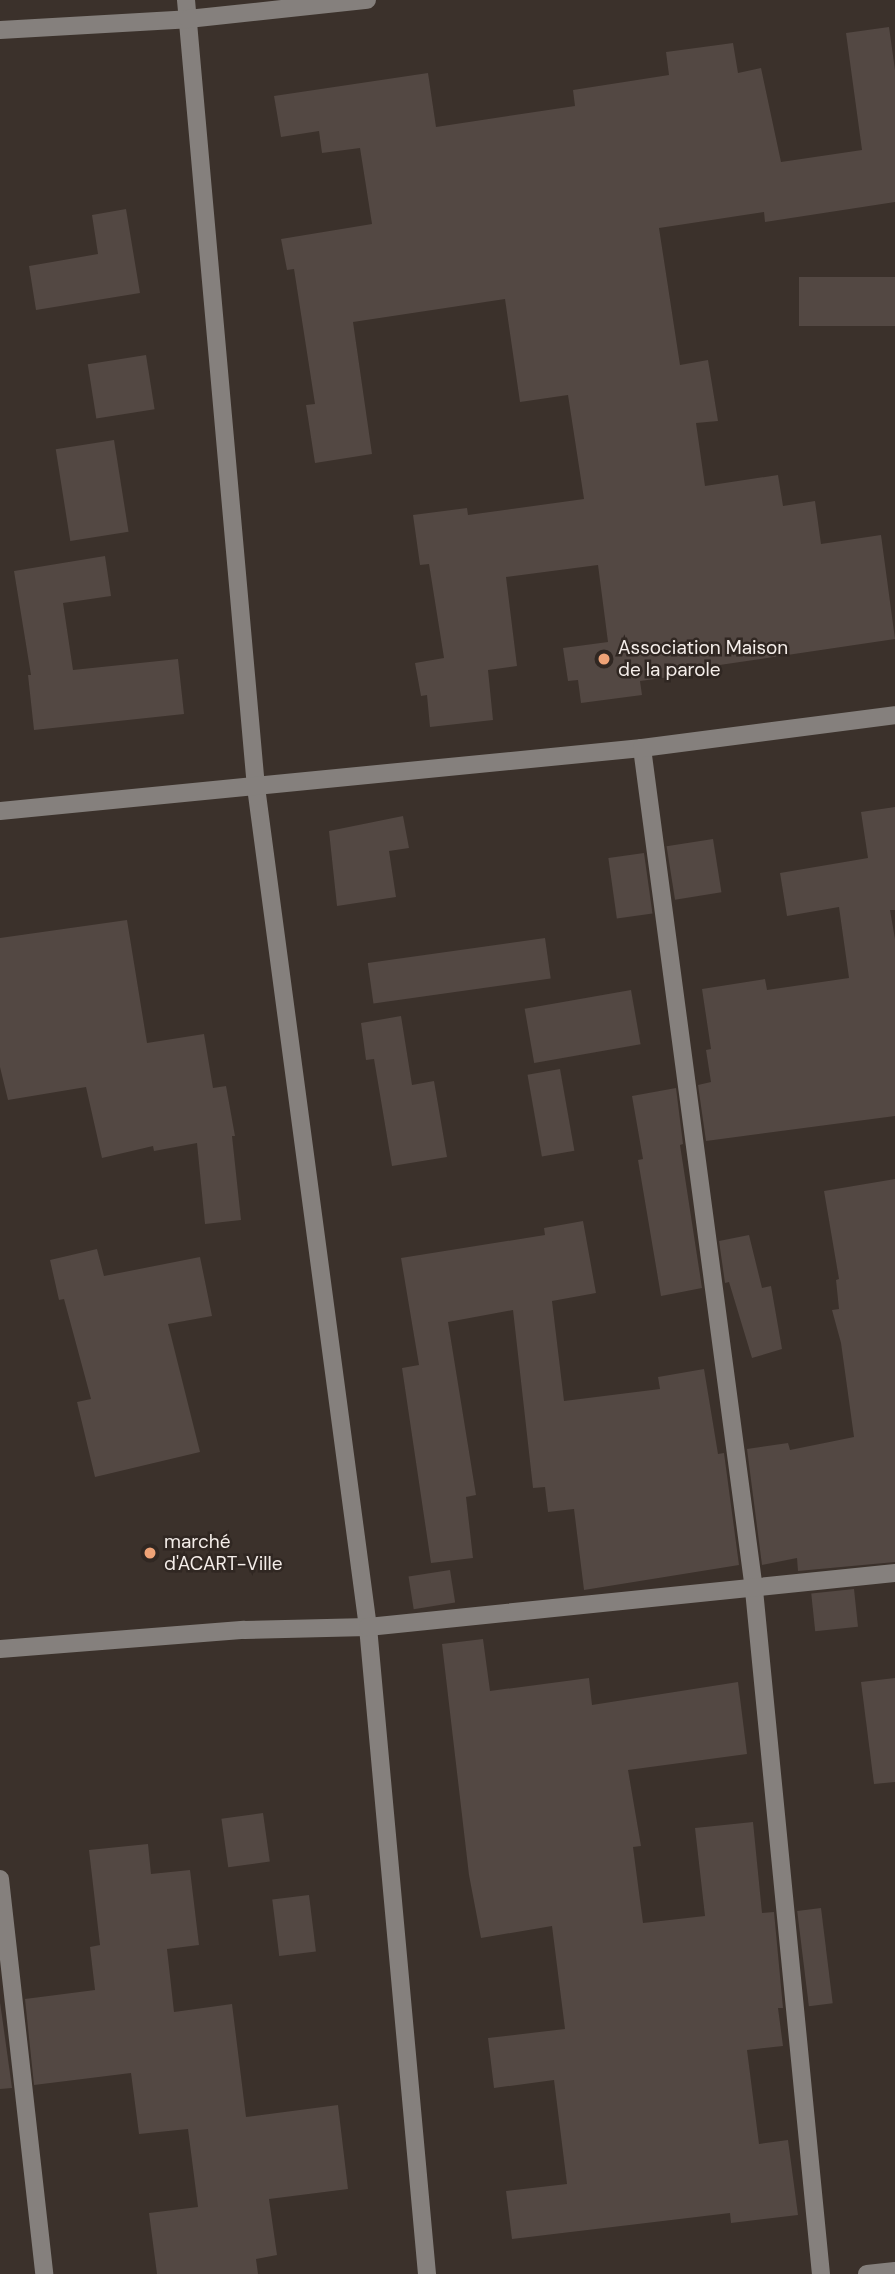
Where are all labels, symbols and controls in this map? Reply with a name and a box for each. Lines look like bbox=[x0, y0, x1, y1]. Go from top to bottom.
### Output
place label: Association Maison de la parole bbox=[618, 637, 788, 681]
marker: Association Maison de la parole bbox=[596, 651, 612, 667]
place label: marché d'ACART-Ville bbox=[164, 1531, 283, 1575]
marker: marché d'ACART-Ville bbox=[142, 1545, 158, 1561]

